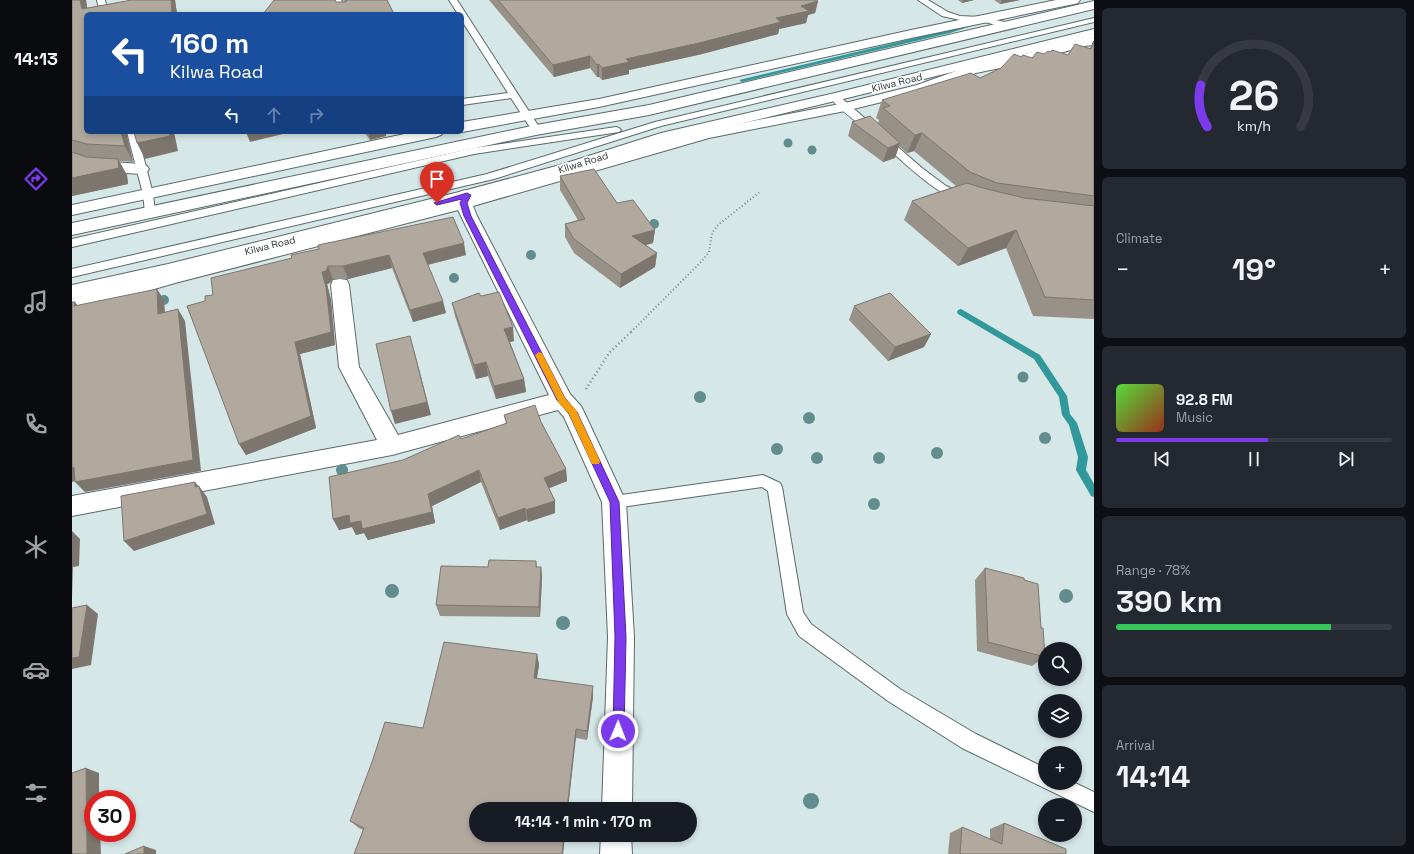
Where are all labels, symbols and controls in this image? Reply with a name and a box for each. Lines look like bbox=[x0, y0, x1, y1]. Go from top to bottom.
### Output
text: 160 m bbox=[170, 25, 249, 61]
icon: left bbox=[104, 28, 156, 80]
text: 14:13 bbox=[14, 47, 58, 70]
text: Kilwa Road bbox=[170, 60, 263, 83]
text: 26 bbox=[1229, 68, 1279, 121]
street label: Kilwa Road bbox=[870, 70, 924, 95]
icon: left bbox=[221, 104, 243, 126]
icon: ahead bbox=[263, 104, 285, 126]
icon: right bbox=[305, 104, 327, 126]
text: km/h bbox=[1237, 116, 1271, 134]
street label: Kilwa Road bbox=[556, 149, 610, 176]
pin bbox=[420, 162, 454, 203]
icon: directions bbox=[22, 165, 50, 193]
icon: arrive bbox=[426, 168, 448, 190]
text: Climate bbox=[1116, 230, 1162, 247]
street label: Kilwa Road bbox=[243, 233, 297, 258]
text: 19° bbox=[1232, 250, 1276, 289]
text: − bbox=[1116, 255, 1130, 283]
text: + bbox=[1378, 255, 1392, 283]
icon: music bbox=[22, 288, 50, 316]
text: 92.8 FM bbox=[1176, 390, 1233, 409]
text: Music bbox=[1176, 409, 1213, 426]
icon: phone bbox=[22, 410, 50, 438]
icon: previous bbox=[1151, 448, 1173, 470]
icon: pause bbox=[1243, 448, 1265, 470]
icon: next bbox=[1335, 448, 1357, 470]
icon: climate bbox=[22, 533, 50, 561]
text: Range · 78% bbox=[1116, 562, 1190, 579]
text: 390 km bbox=[1116, 582, 1222, 621]
map controls bbox=[1038, 642, 1082, 842]
button: search bbox=[1038, 642, 1082, 686]
icon: car bbox=[22, 656, 50, 684]
button: layers bbox=[1038, 694, 1082, 738]
position arrow bbox=[597, 710, 639, 752]
text: Arrival bbox=[1116, 737, 1155, 754]
button: + bbox=[1038, 746, 1082, 790]
text: 14:14 bbox=[1116, 757, 1190, 796]
icon: filters bbox=[22, 779, 50, 807]
speed limit sign: 30 bbox=[84, 790, 136, 842]
button: − bbox=[1038, 798, 1082, 842]
text: 14:14 · 1 min · 170 m bbox=[515, 812, 651, 831]

